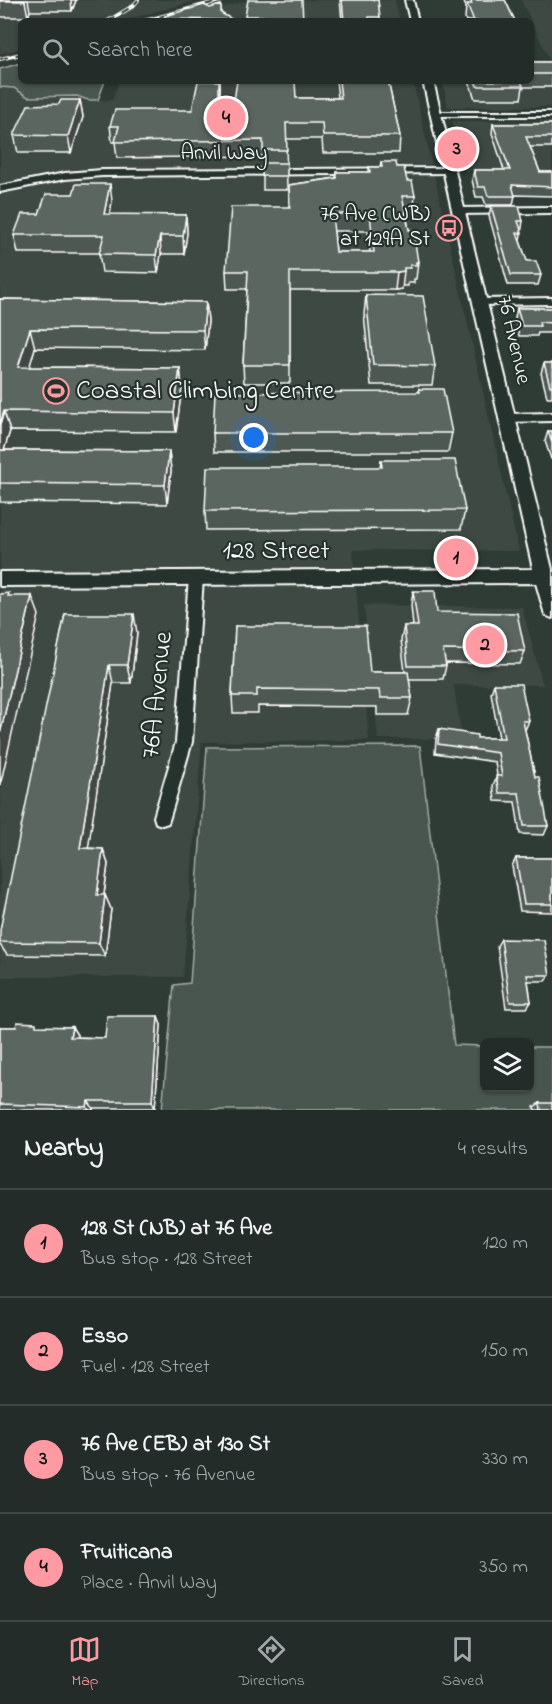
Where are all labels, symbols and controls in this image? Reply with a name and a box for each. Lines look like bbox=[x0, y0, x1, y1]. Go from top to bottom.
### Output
search box bbox=[18, 18, 534, 84]
icon: search bbox=[39, 35, 72, 68]
text: Search here bbox=[87, 35, 192, 67]
pin: 4 bbox=[206, 96, 246, 140]
pin: 3 bbox=[438, 126, 476, 172]
street label: Anvil Way bbox=[180, 138, 268, 171]
place label: 76 Ave (WB) at 129A St bbox=[320, 199, 431, 256]
bus stop icon: 76 Ave (WB) at 129A St bbox=[434, 213, 464, 243]
street label: 76 Avenue bbox=[487, 293, 539, 388]
place label: Coastal Climbing Centre bbox=[76, 372, 335, 411]
sports icon: Coastal Climbing Centre bbox=[41, 376, 71, 406]
your location bbox=[239, 423, 268, 452]
street label: 128 Street bbox=[223, 532, 329, 571]
pin: 1 bbox=[436, 536, 476, 580]
pin: 2 bbox=[466, 622, 504, 668]
street label: 76A Avenue bbox=[132, 629, 184, 760]
map controls bbox=[480, 1038, 534, 1092]
button: layers bbox=[480, 1038, 534, 1092]
text: Nearby bbox=[24, 1130, 103, 1168]
text: 4 results bbox=[458, 1135, 528, 1164]
text: 128 St (NB) at 76 Ave bbox=[81, 1213, 272, 1245]
text: 1 bbox=[40, 1229, 47, 1258]
text: 120 m bbox=[483, 1229, 528, 1258]
text: Bus stop · 128 Street bbox=[81, 1245, 253, 1274]
text: Esso bbox=[81, 1321, 128, 1353]
text: 2 bbox=[39, 1337, 48, 1366]
text: 150 m bbox=[481, 1337, 528, 1366]
text: Fuel · 128 Street bbox=[81, 1353, 210, 1382]
text: 76 Ave (EB) at 130 St bbox=[81, 1429, 270, 1461]
text: 3 bbox=[39, 1445, 48, 1474]
text: 330 m bbox=[482, 1445, 528, 1474]
text: Bus stop · 76 Avenue bbox=[81, 1461, 255, 1490]
text: Fruiticana bbox=[81, 1537, 173, 1569]
text: 4 bbox=[39, 1553, 48, 1582]
text: 350 m bbox=[479, 1553, 528, 1582]
text: Place · Anvil Way bbox=[81, 1569, 217, 1598]
tab: Map bbox=[68, 1633, 101, 1693]
tab: Directions bbox=[238, 1633, 305, 1693]
tab: Saved bbox=[442, 1633, 484, 1693]

